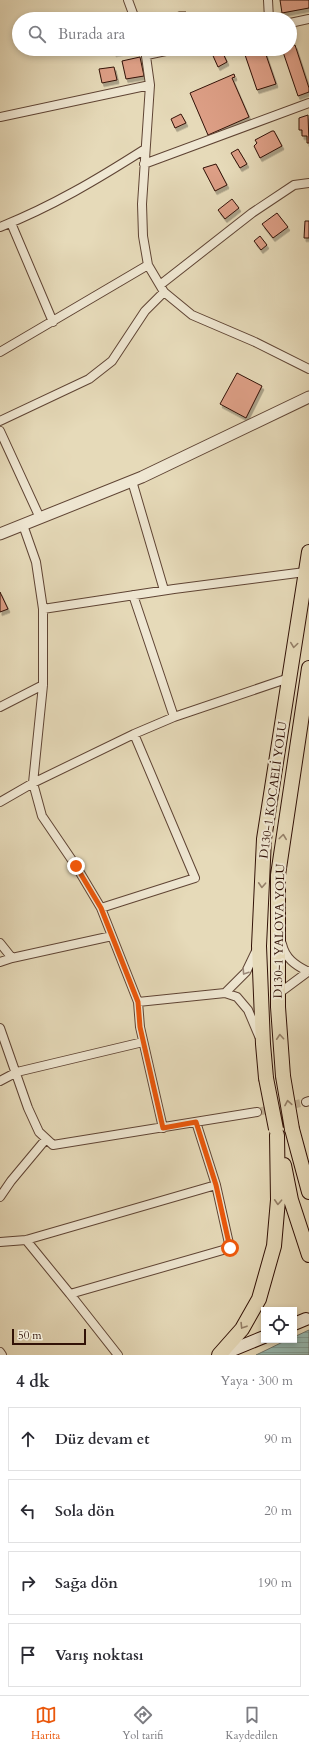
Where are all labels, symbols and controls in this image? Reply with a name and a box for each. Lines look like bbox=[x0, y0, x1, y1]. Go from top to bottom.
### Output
search box bbox=[12, 12, 297, 56]
icon: search bbox=[26, 23, 48, 45]
text: Burada ara bbox=[58, 24, 125, 44]
one-way arrow bbox=[290, 642, 299, 648]
street label: D130-1 KOCAELİ YOLU bbox=[254, 720, 291, 860]
one-way arrow bbox=[278, 834, 287, 840]
route end bbox=[67, 857, 85, 875]
street label: D130-1 YALOVA YOLU bbox=[270, 863, 288, 999]
one-way arrow bbox=[258, 882, 266, 888]
one-way arrow bbox=[242, 968, 250, 975]
one-way arrow bbox=[276, 1034, 285, 1040]
one-way arrow bbox=[284, 1099, 292, 1106]
one-way arrow bbox=[273, 1199, 282, 1205]
route start bbox=[221, 1239, 239, 1257]
map controls bbox=[261, 1307, 297, 1343]
button: locate bbox=[261, 1307, 297, 1343]
one-way arrow bbox=[241, 1322, 248, 1329]
scale bar bbox=[12, 1327, 86, 1346]
text: 50 m bbox=[18, 1328, 42, 1343]
text: 4 dk bbox=[16, 1370, 50, 1393]
text: Yaya · 300 m bbox=[220, 1372, 293, 1390]
icon: ahead bbox=[17, 1428, 39, 1450]
text: Düz devam et bbox=[55, 1429, 150, 1449]
text: 90 m bbox=[264, 1430, 292, 1448]
icon: left bbox=[17, 1500, 39, 1522]
text: Sola dön bbox=[55, 1501, 115, 1521]
text: 20 m bbox=[264, 1502, 292, 1520]
icon: right bbox=[17, 1572, 39, 1594]
text: Sağa dön bbox=[55, 1573, 118, 1593]
text: 190 m bbox=[258, 1574, 292, 1592]
icon: arrive bbox=[17, 1644, 39, 1666]
text: Varış noktası bbox=[55, 1645, 144, 1665]
tab: Harita bbox=[31, 1704, 60, 1743]
tab: Yol tarifi bbox=[122, 1704, 164, 1743]
tab: Kaydedilen bbox=[225, 1704, 278, 1743]

